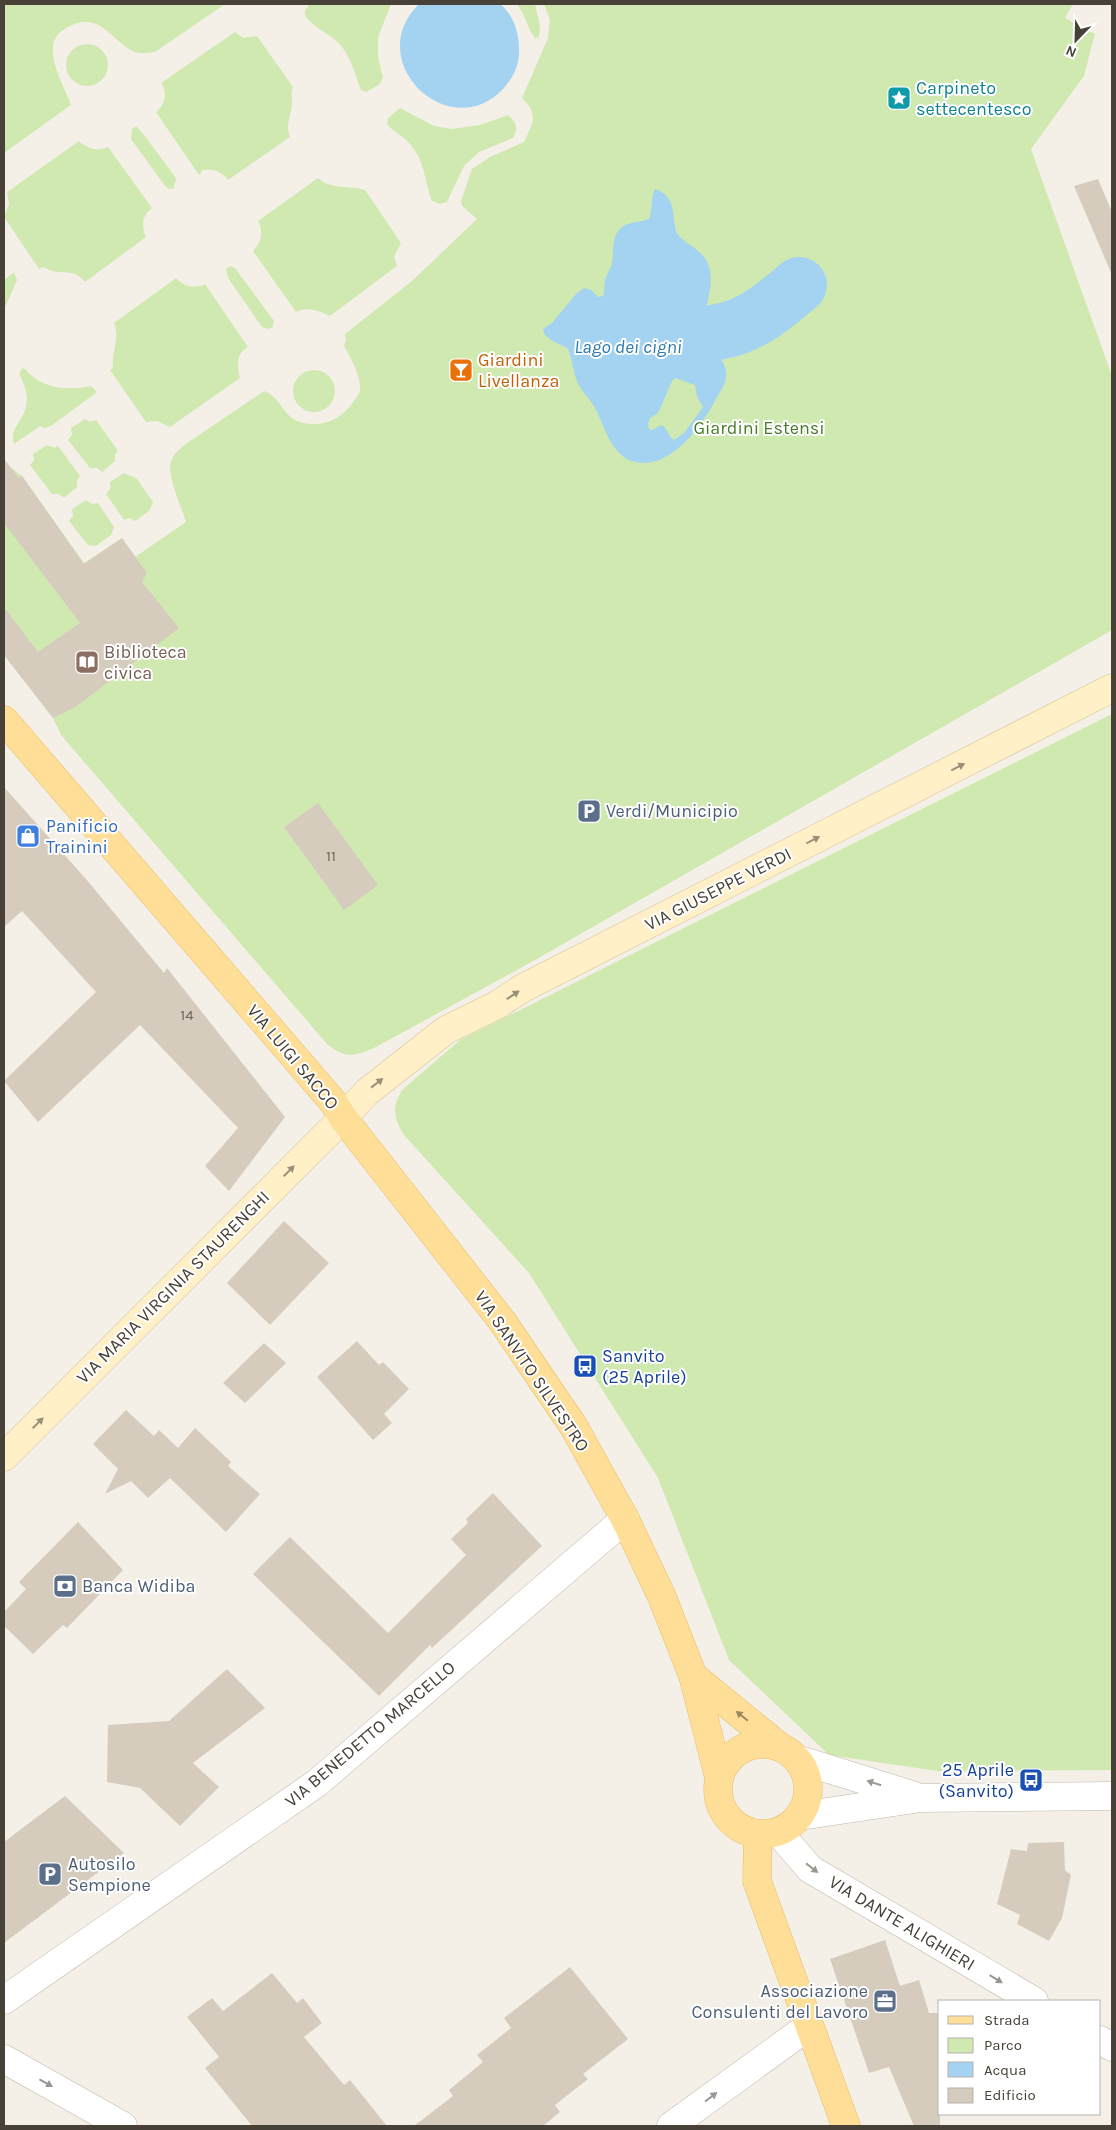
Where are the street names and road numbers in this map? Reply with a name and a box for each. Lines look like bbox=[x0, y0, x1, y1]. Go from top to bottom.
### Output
street label: VIA GIUSEPPE VERDI bbox=[641, 843, 795, 935]
street label: VIA LUIGI SACCO bbox=[243, 1000, 343, 1114]
street label: VIA MARIA VIRGINIA STAURENGHI bbox=[72, 1186, 274, 1388]
street label: VIA SANVITO SILVESTRO bbox=[470, 1286, 594, 1456]
street label: VIA BENEDETTO MARCELLO bbox=[280, 1656, 460, 1812]
street label: VIA DANTE ALIGHIERI bbox=[825, 1871, 979, 1975]

